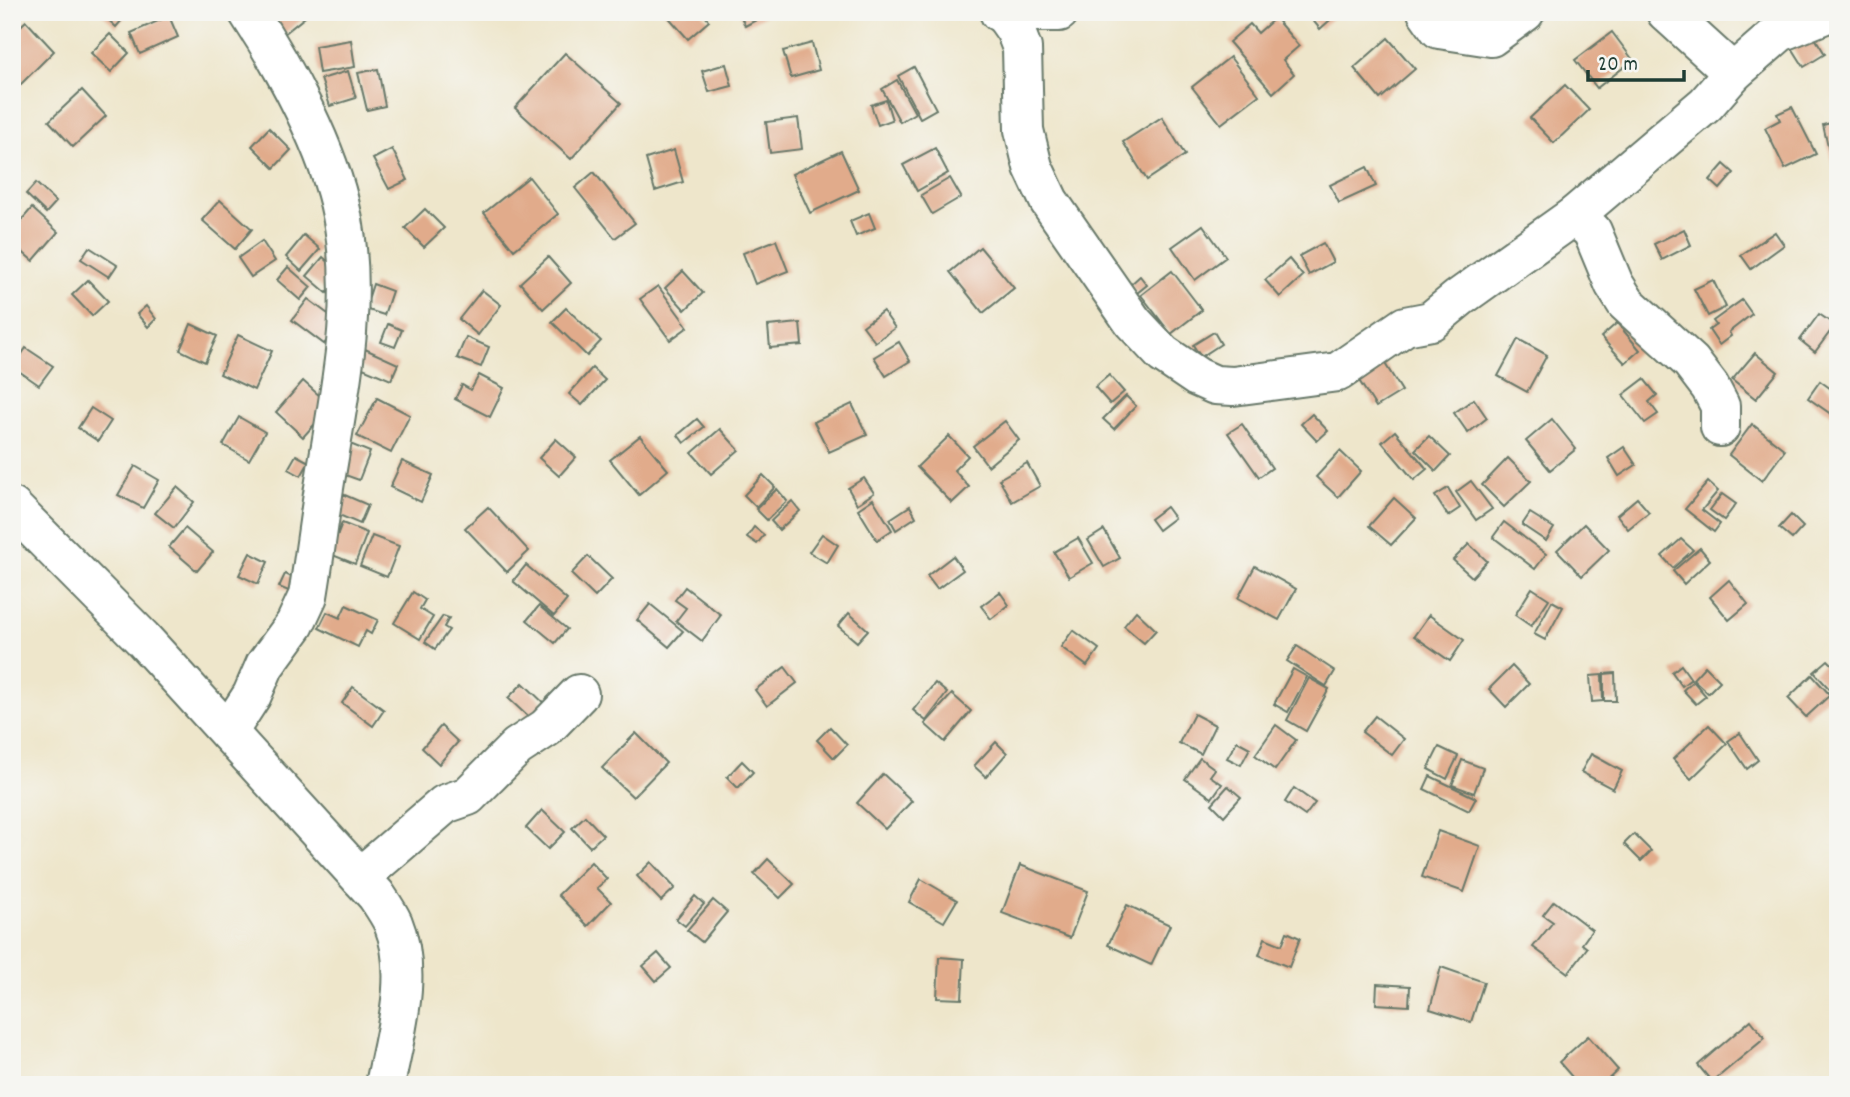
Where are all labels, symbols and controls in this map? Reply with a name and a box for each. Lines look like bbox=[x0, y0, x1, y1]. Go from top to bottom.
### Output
scale bar bbox=[1588, 38, 1684, 82]
text: 20 m bbox=[1598, 51, 1638, 81]

